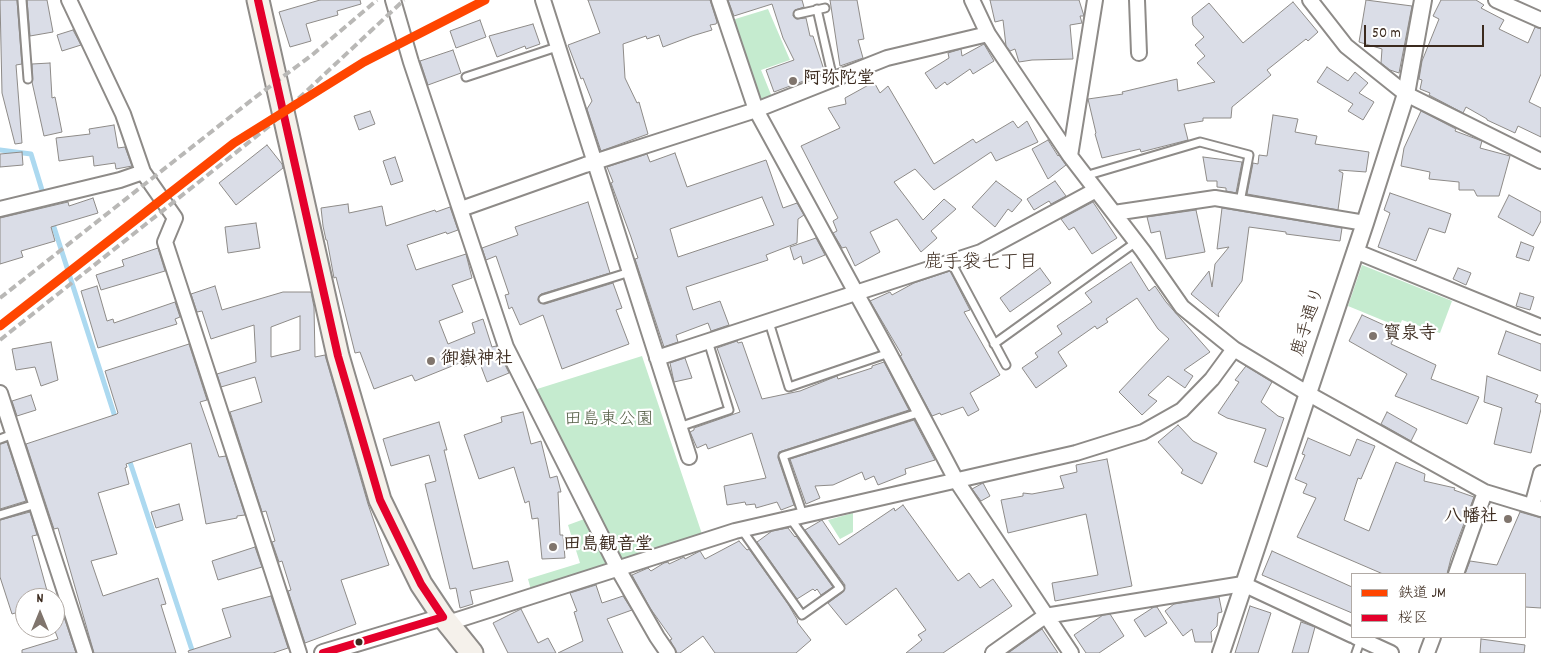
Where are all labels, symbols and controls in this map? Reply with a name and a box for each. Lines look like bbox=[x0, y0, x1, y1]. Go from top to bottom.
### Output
scale bar bbox=[1366, 15, 1486, 47]
text: 50 m bbox=[1372, 23, 1401, 45]
place label: 阿弥陀堂 bbox=[803, 70, 875, 92]
marker: 阿弥陀堂 bbox=[787, 75, 799, 87]
district label: 鹿手袋七丁目 bbox=[924, 253, 1038, 275]
street label: 鹿手通り bbox=[1289, 284, 1331, 360]
place label: 寳泉寺 bbox=[1383, 325, 1437, 347]
marker: 寳泉寺 bbox=[1367, 330, 1379, 342]
place label: 御嶽神社 bbox=[441, 350, 513, 372]
marker: 御嶽神社 bbox=[425, 355, 437, 367]
park label: 田島東公園 bbox=[564, 411, 654, 433]
place label: 八幡社 bbox=[1444, 508, 1498, 530]
marker: 八幡社 bbox=[1502, 513, 1514, 525]
place label: 田島観音堂 bbox=[563, 536, 653, 558]
marker: 田島観音堂 bbox=[547, 541, 559, 553]
legend bbox=[1351, 573, 1526, 638]
text: 鉄道 JM bbox=[1398, 583, 1446, 605]
north arrow bbox=[15, 588, 65, 638]
text: N bbox=[37, 589, 43, 609]
text: 桜区 bbox=[1398, 608, 1428, 630]
unlabelled marker bbox=[354, 637, 364, 647]

